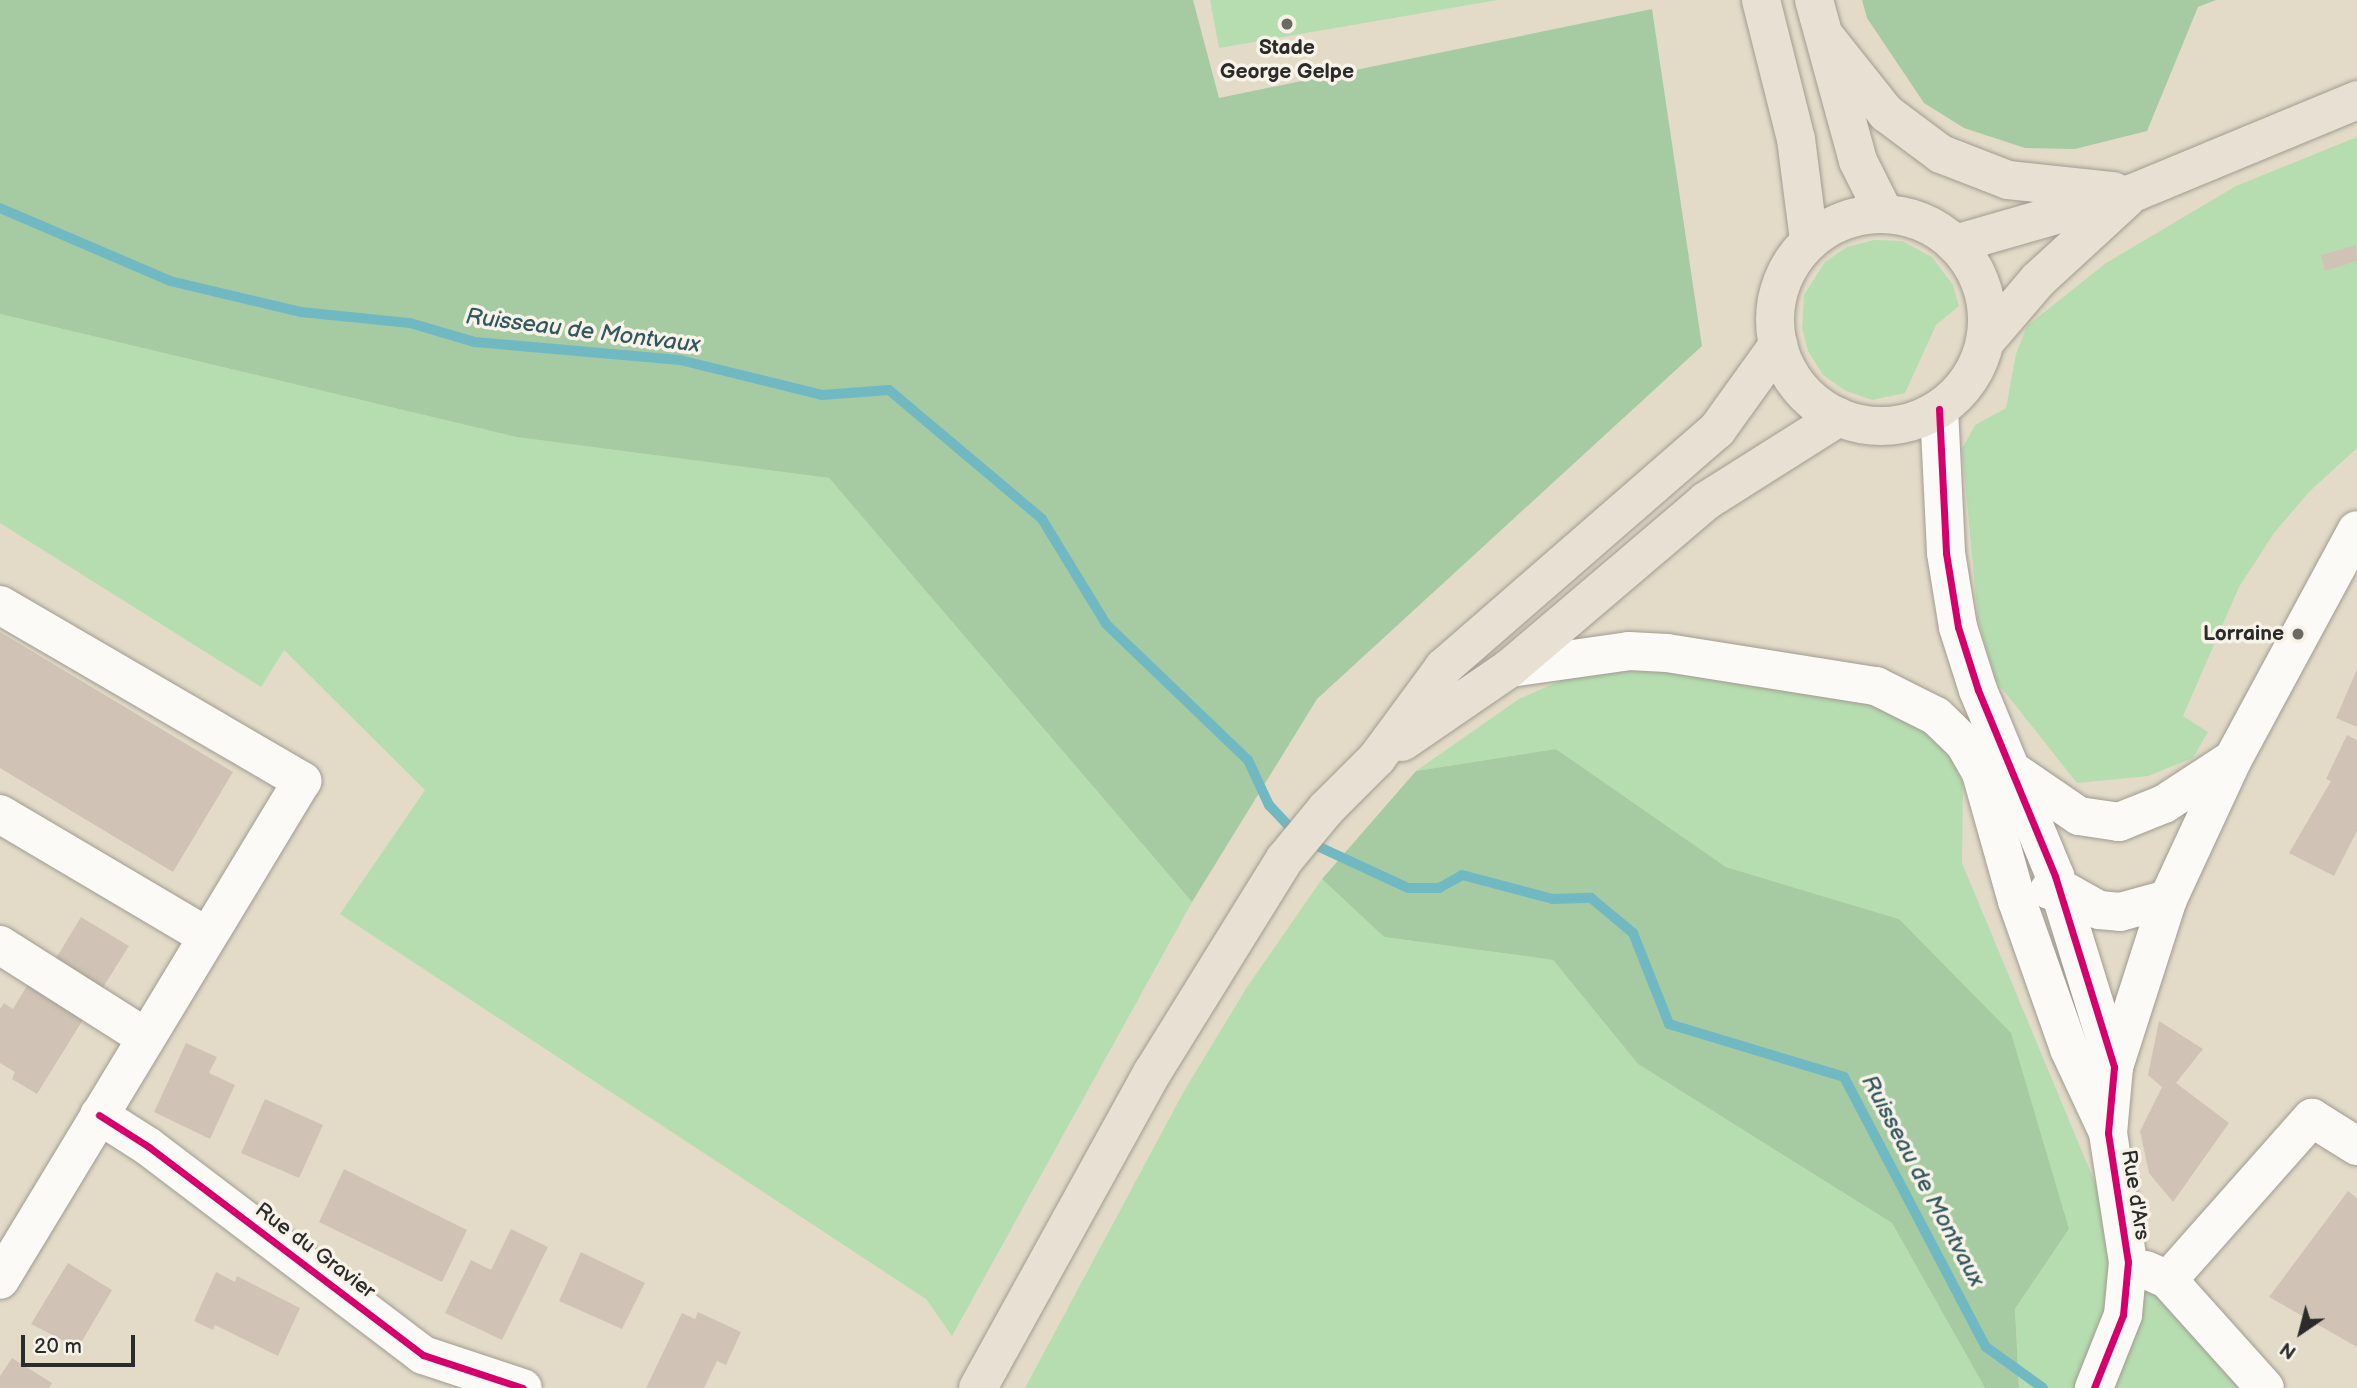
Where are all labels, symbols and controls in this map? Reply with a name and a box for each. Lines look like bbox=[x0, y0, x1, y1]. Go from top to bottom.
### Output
marker: Stade George Gelpe bbox=[1279, 16, 1295, 32]
place label: Stade George Gelpe bbox=[1220, 35, 1354, 85]
water label: Ruisseau de Montvaux bbox=[464, 303, 702, 359]
place label: Lorraine bbox=[2203, 621, 2284, 647]
marker: Lorraine bbox=[2290, 626, 2306, 642]
water label: Ruisseau de Montvaux bbox=[1855, 1070, 1991, 1292]
street label: Rue d'Ars bbox=[2115, 1148, 2155, 1242]
street label: Rue du Gravier bbox=[250, 1198, 380, 1304]
north arrow bbox=[2266, 1297, 2336, 1367]
scale bar bbox=[24, 1322, 138, 1366]
text: 20 m bbox=[34, 1334, 82, 1359]
text: N bbox=[2276, 1336, 2301, 1363]

